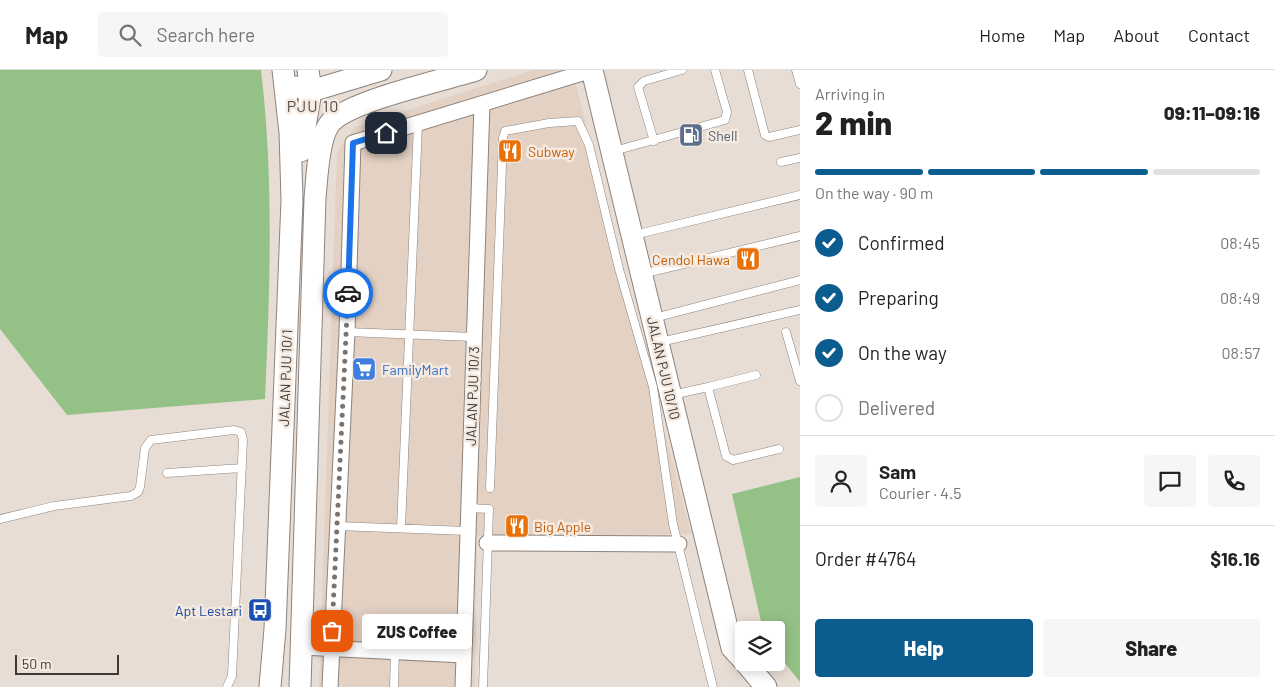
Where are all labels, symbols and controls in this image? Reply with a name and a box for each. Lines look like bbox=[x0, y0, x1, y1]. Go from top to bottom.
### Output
search box bbox=[98, 12, 448, 57]
text: Map bbox=[25, 20, 68, 49]
icon: search bbox=[116, 21, 144, 49]
text: Search here bbox=[156, 23, 255, 46]
text: Home bbox=[979, 24, 1025, 46]
text: Map bbox=[1053, 24, 1085, 46]
text: About bbox=[1113, 24, 1160, 46]
text: Contact bbox=[1188, 24, 1250, 46]
text: Arriving in bbox=[815, 84, 885, 103]
district label: PJU 10 bbox=[287, 96, 339, 115]
text: 09:11–09:16 bbox=[1164, 101, 1260, 124]
text: 2 min bbox=[815, 103, 892, 141]
pin bbox=[365, 112, 407, 154]
icon: home bbox=[372, 119, 400, 147]
fuel station icon: Shell bbox=[678, 122, 704, 148]
place label: Shell bbox=[708, 127, 738, 144]
restaurant icon: Subway bbox=[497, 138, 523, 164]
place label: Subway bbox=[528, 143, 575, 160]
text: On the way · 90 m bbox=[815, 183, 933, 202]
icon: check bbox=[815, 229, 843, 257]
text: Confirmed bbox=[858, 231, 945, 254]
text: 08:45 bbox=[1220, 233, 1260, 252]
restaurant icon: Cendol Hawa bbox=[735, 246, 761, 272]
place label: Cendol Hawa bbox=[652, 251, 730, 268]
courier bbox=[323, 268, 373, 318]
icon: car bbox=[334, 279, 362, 307]
icon: check bbox=[815, 284, 843, 312]
text: Preparing bbox=[858, 286, 939, 309]
text: 08:49 bbox=[1220, 288, 1260, 307]
street label: JALAN PJU 10/10 bbox=[644, 315, 684, 421]
street label: JALAN PJU 10/1 bbox=[275, 329, 295, 427]
icon: check bbox=[815, 339, 843, 367]
text: On the way bbox=[858, 341, 947, 364]
text: 08:57 bbox=[1221, 343, 1260, 362]
street label: JALAN PJU 10/3 bbox=[462, 346, 482, 446]
supermarket icon: FamilyMart bbox=[351, 356, 377, 382]
place label: FamilyMart bbox=[382, 361, 449, 378]
text: Delivered bbox=[858, 396, 935, 419]
button: person bbox=[815, 455, 867, 507]
button: chat bbox=[1144, 455, 1196, 507]
button: phone bbox=[1208, 455, 1260, 507]
text: Sam bbox=[879, 460, 916, 483]
text: Courier · 4.5 bbox=[879, 483, 962, 502]
restaurant icon: Big Apple bbox=[504, 513, 530, 539]
place label: Big Apple bbox=[534, 518, 591, 535]
text: Order #4764 bbox=[815, 547, 917, 570]
text: $16.16 bbox=[1210, 547, 1260, 570]
bus stop icon: Apt Lestari bbox=[247, 597, 273, 623]
place label: Apt Lestari bbox=[175, 602, 242, 619]
pin bbox=[311, 610, 353, 652]
callout: ZUS Coffee bbox=[362, 614, 472, 648]
icon: bag bbox=[318, 617, 346, 645]
button: Help bbox=[815, 619, 1033, 677]
button: Share bbox=[1043, 619, 1260, 677]
map controls bbox=[735, 621, 785, 671]
button: layers bbox=[735, 621, 785, 671]
text: ZUS Coffee bbox=[377, 622, 457, 641]
scale bar bbox=[15, 652, 119, 675]
text: 50 m bbox=[22, 655, 51, 672]

